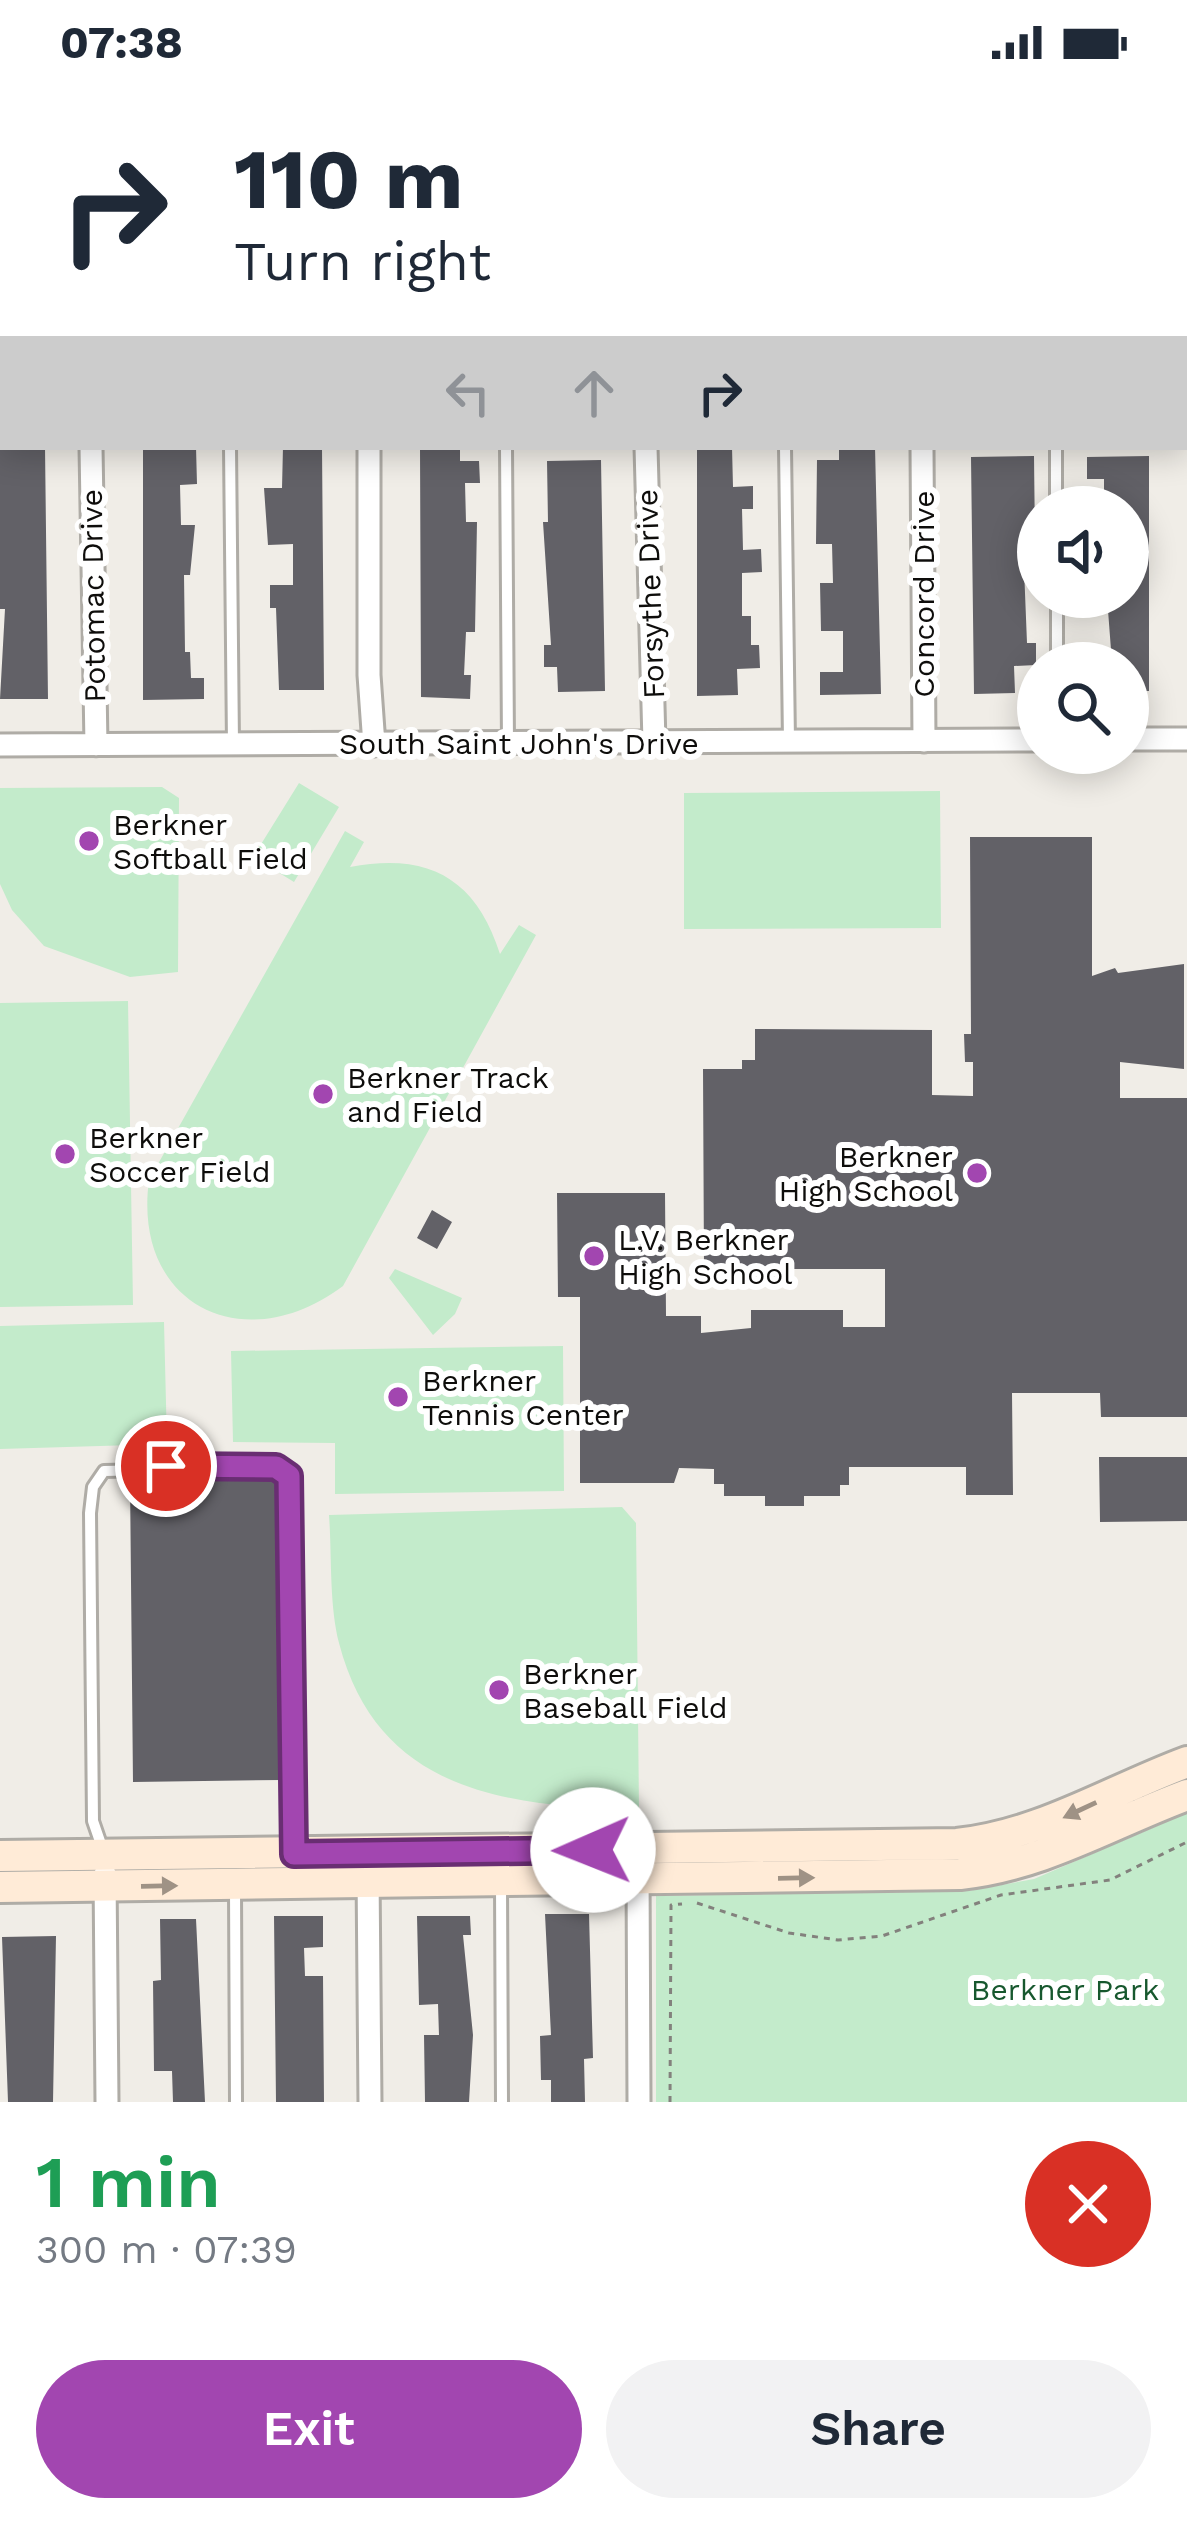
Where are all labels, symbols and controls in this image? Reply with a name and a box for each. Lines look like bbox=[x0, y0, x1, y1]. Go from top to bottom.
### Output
text: 07:38 bbox=[60, 16, 183, 69]
text: 110 m bbox=[234, 130, 464, 228]
icon: right bbox=[36, 132, 192, 288]
text: Turn right bbox=[234, 230, 491, 293]
icon: left bbox=[435, 360, 501, 426]
icon: ahead bbox=[561, 360, 627, 426]
icon: right bbox=[687, 360, 753, 426]
map controls bbox=[1017, 486, 1149, 774]
button: sound bbox=[1017, 486, 1149, 618]
street label: Forsythe Drive bbox=[629, 488, 671, 700]
street label: Potomac Drive bbox=[74, 489, 112, 703]
street label: Concord Drive bbox=[906, 490, 941, 698]
button: search bbox=[1017, 642, 1149, 774]
street label: South Saint John's Drive bbox=[339, 726, 699, 761]
place label: Berkner Softball Field bbox=[113, 807, 308, 876]
marker: Berkner Softball Field bbox=[76, 828, 102, 854]
place label: Berkner Track and Field bbox=[347, 1060, 549, 1129]
marker: Berkner Track and Field bbox=[310, 1081, 336, 1107]
place label: Berkner Soccer Field bbox=[89, 1120, 271, 1189]
place label: Berkner High School bbox=[778, 1139, 953, 1208]
marker: Berkner Soccer Field bbox=[52, 1141, 78, 1167]
marker: Berkner High School bbox=[964, 1160, 990, 1186]
place label: L.V. Berkner High School bbox=[618, 1222, 793, 1291]
marker: L.V. Berkner High School bbox=[581, 1243, 607, 1269]
place label: Berkner Tennis Center bbox=[422, 1363, 624, 1432]
marker: Berkner Tennis Center bbox=[385, 1384, 411, 1410]
pin bbox=[115, 1415, 217, 1517]
icon: arrive bbox=[133, 1433, 199, 1499]
place label: Berkner Baseball Field bbox=[523, 1656, 728, 1725]
marker: Berkner Baseball Field bbox=[486, 1677, 512, 1703]
position arrow bbox=[530, 1787, 656, 1913]
one-way arrow bbox=[1062, 1800, 1097, 1820]
one-way arrow bbox=[778, 1868, 816, 1888]
one-way arrow bbox=[141, 1876, 179, 1896]
park label: Berkner Park bbox=[971, 1972, 1159, 2007]
text: 1 min bbox=[36, 2140, 221, 2224]
button: close bbox=[1025, 2141, 1151, 2267]
text: 300 m · 07:39 bbox=[36, 2227, 297, 2272]
button: Exit bbox=[36, 2360, 582, 2498]
button: Share bbox=[606, 2360, 1151, 2498]

